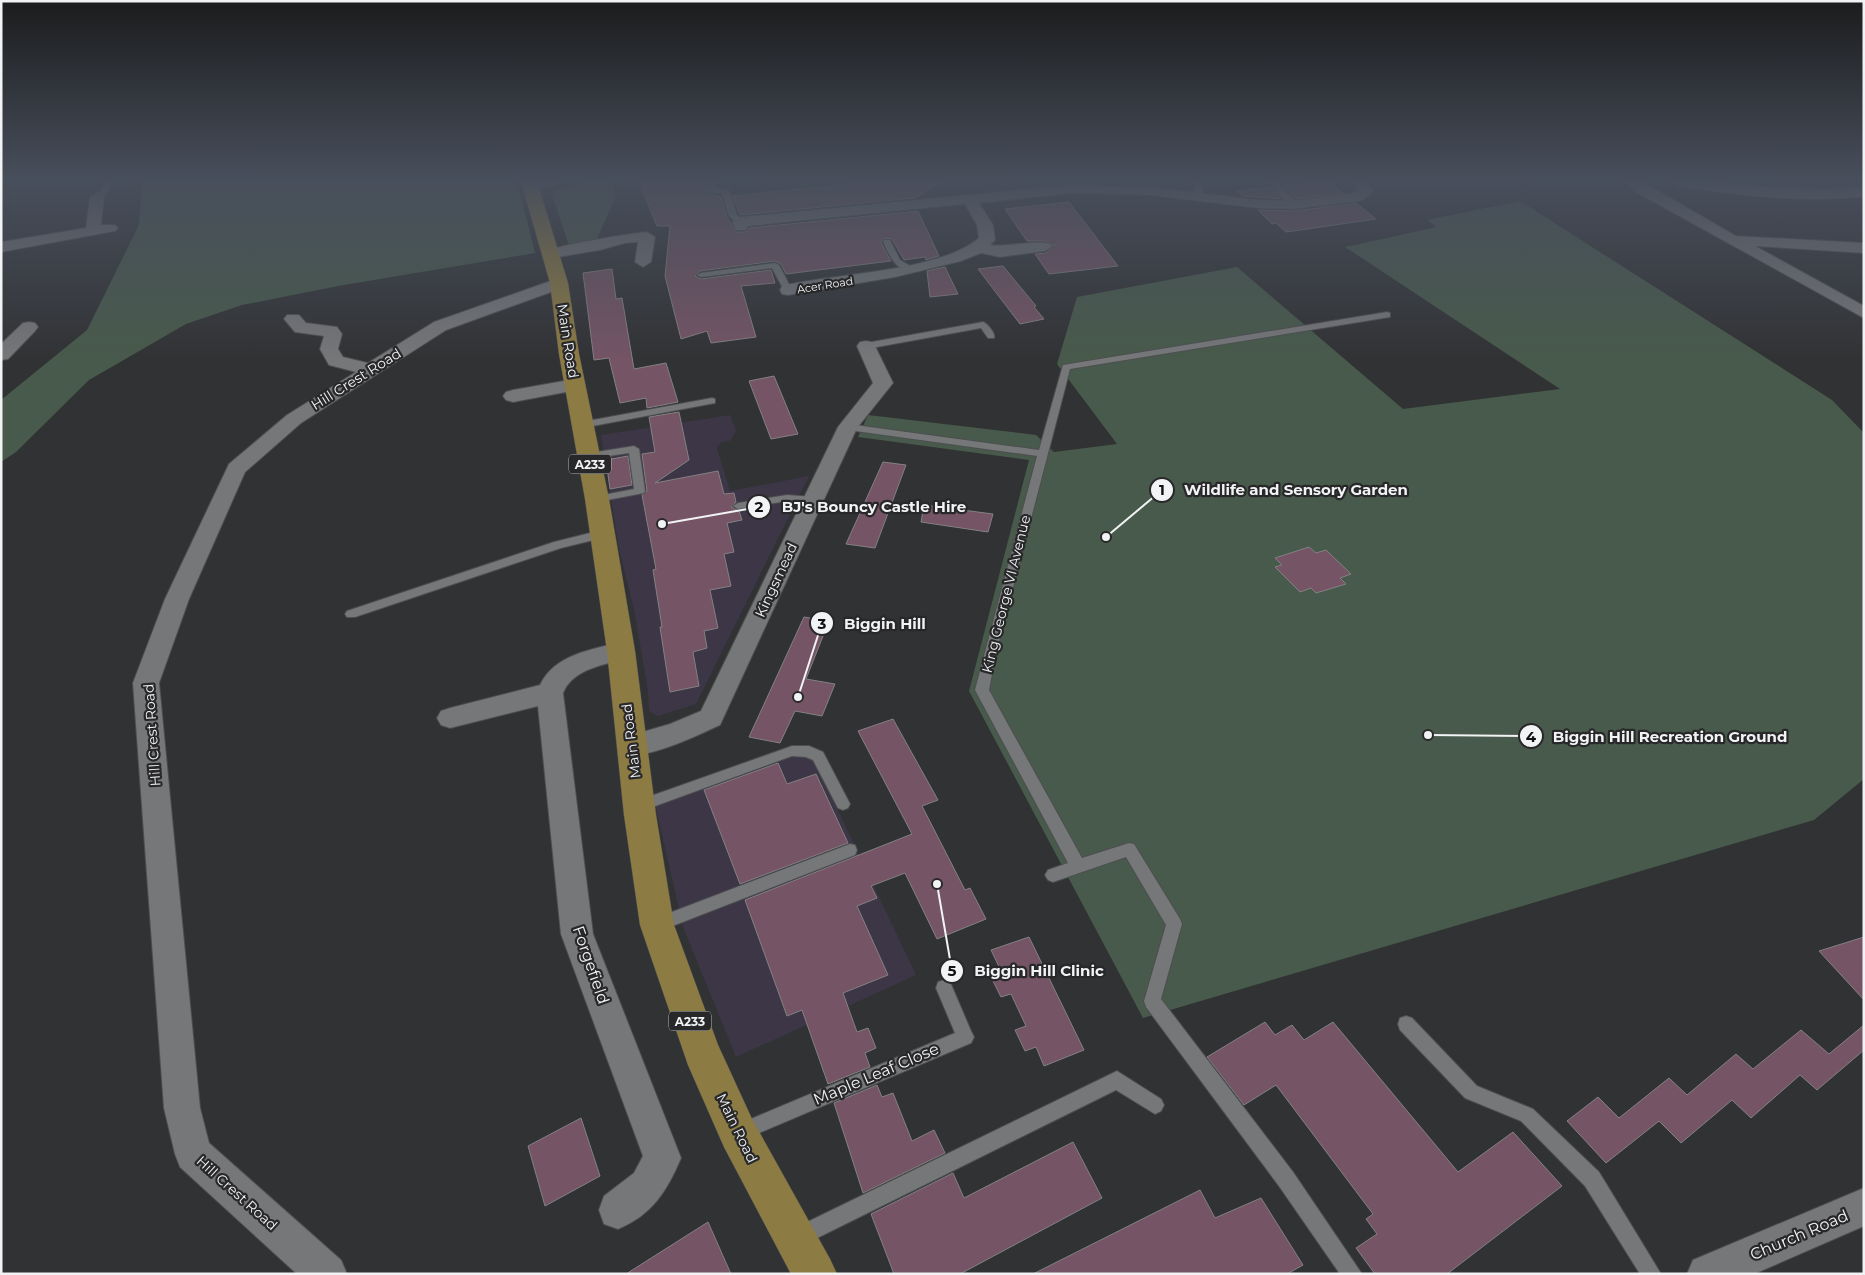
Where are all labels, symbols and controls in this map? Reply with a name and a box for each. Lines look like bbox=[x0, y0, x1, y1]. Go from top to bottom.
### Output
street label: Acer Road bbox=[796, 274, 854, 296]
street label: Main Road bbox=[553, 302, 583, 380]
street label: Hill Crest Road bbox=[308, 344, 404, 414]
road number: A233 bbox=[569, 454, 611, 474]
callout: Wildlife and Sensory Garden bbox=[1149, 475, 1418, 505]
text: 1 bbox=[1159, 480, 1165, 499]
text: Wildlife and Sensory Garden bbox=[1184, 480, 1408, 499]
callout: BJ's Bouncy Castle Hire bbox=[747, 492, 976, 522]
text: 2 bbox=[755, 497, 764, 516]
text: BJ's Bouncy Castle Hire bbox=[782, 497, 966, 516]
street label: King George VI Avenue bbox=[978, 513, 1034, 675]
street label: Kingsmead bbox=[751, 540, 801, 620]
callout: Biggin Hill bbox=[809, 608, 936, 638]
text: 3 bbox=[817, 614, 827, 633]
text: Biggin Hill bbox=[844, 614, 926, 633]
street label: Hill Crest Road bbox=[139, 683, 165, 787]
street label: Main Road bbox=[617, 703, 645, 779]
callout: Biggin Hill Recreation Ground bbox=[1518, 721, 1798, 751]
text: 4 bbox=[1526, 727, 1537, 746]
text: Biggin Hill Recreation Ground bbox=[1553, 727, 1787, 746]
street label: Forgefield bbox=[569, 923, 613, 1007]
callout: Biggin Hill Clinic bbox=[940, 956, 1114, 986]
text: 5 bbox=[948, 961, 957, 980]
text: Biggin Hill Clinic bbox=[974, 961, 1104, 980]
road number: A233 bbox=[669, 1011, 711, 1030]
street label: Maple Leaf Close bbox=[810, 1039, 942, 1109]
street label: Main Road bbox=[712, 1090, 762, 1166]
street label: Hill Crest Road bbox=[193, 1152, 281, 1234]
street label: Church Road bbox=[1747, 1206, 1851, 1264]

